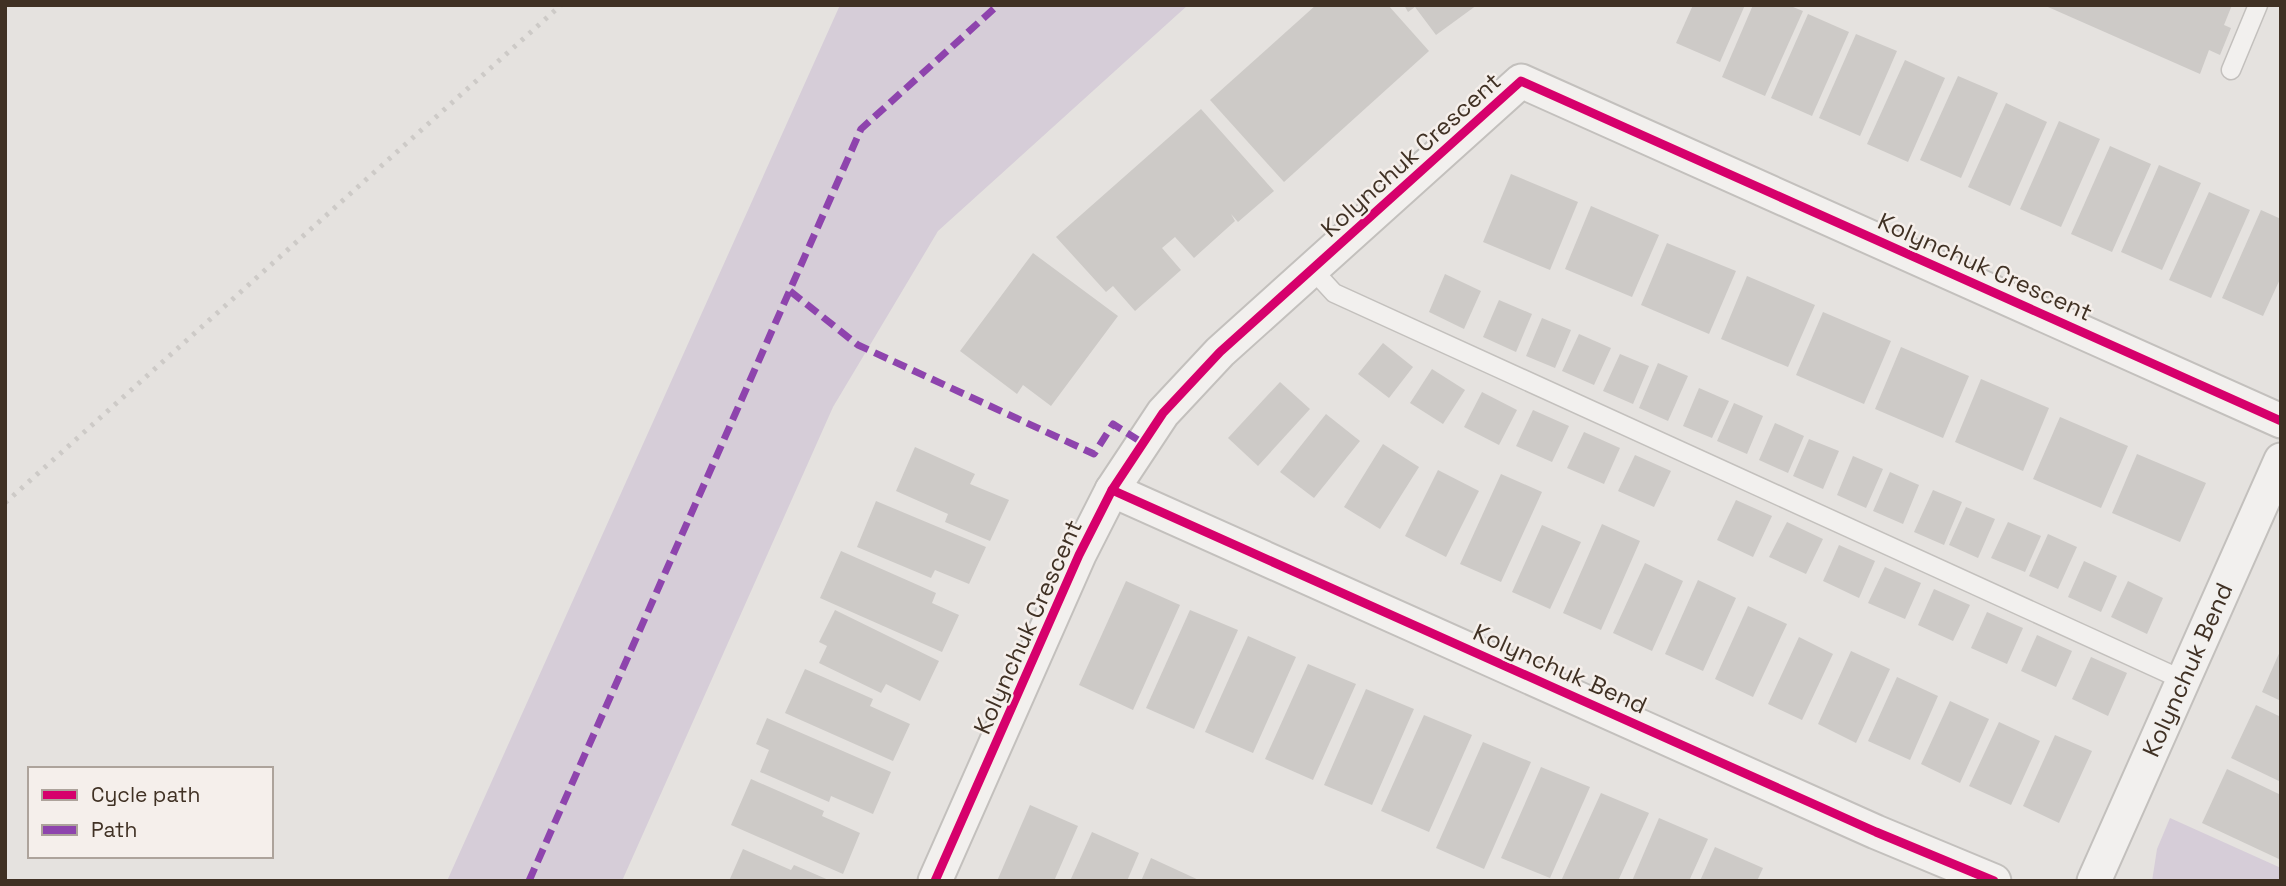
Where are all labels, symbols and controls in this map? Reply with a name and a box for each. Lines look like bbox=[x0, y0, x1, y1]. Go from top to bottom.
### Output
street label: Kolynchuk Crescent bbox=[1314, 66, 1507, 244]
street label: Kolynchuk Crescent bbox=[1873, 205, 2097, 328]
street label: Kolynchuk Crescent bbox=[966, 515, 1089, 739]
street label: Kolynchuk Bend bbox=[2135, 578, 2239, 762]
street label: Kolynchuk Bend bbox=[1468, 616, 1652, 721]
legend bbox=[28, 767, 273, 858]
text: Cycle path bbox=[91, 781, 200, 808]
text: Path bbox=[91, 816, 137, 843]

